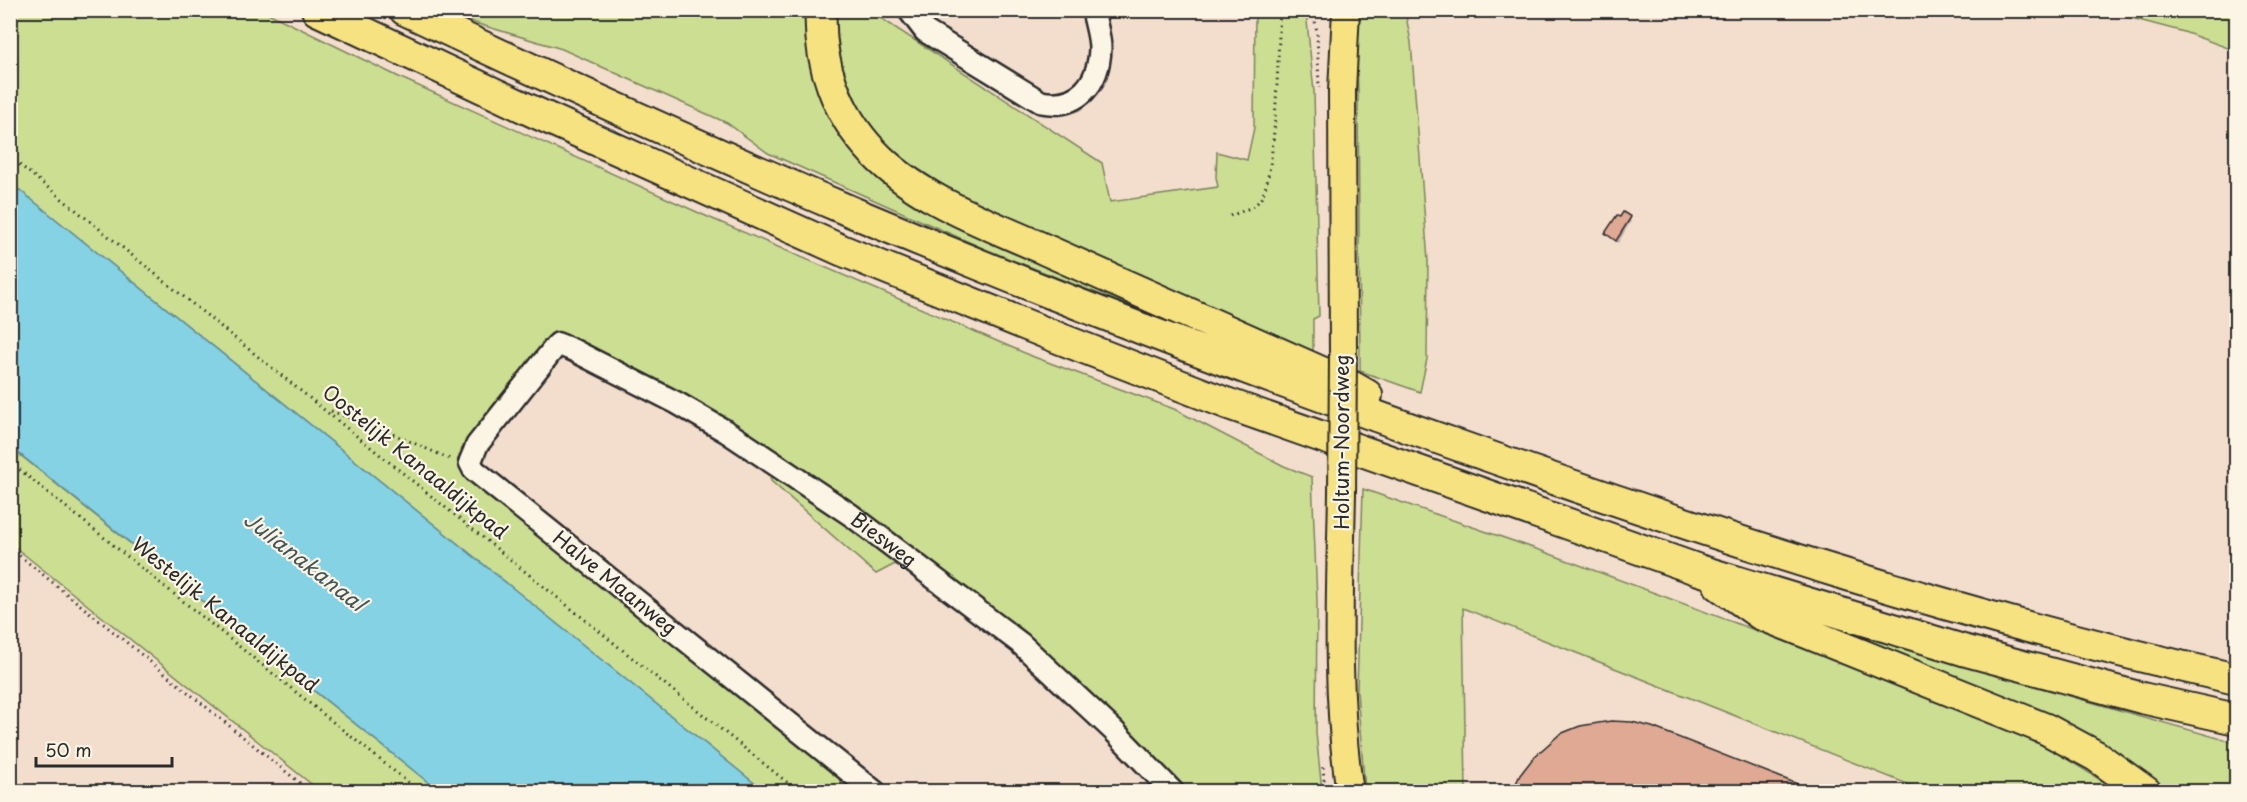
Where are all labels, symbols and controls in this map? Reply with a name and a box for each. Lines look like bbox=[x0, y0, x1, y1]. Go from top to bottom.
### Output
street label: Holtum-Noordweg bbox=[1326, 354, 1356, 530]
street label: Oostelijk Kanaaldijkpad bbox=[316, 377, 515, 546]
water label: Julianakanaal bbox=[238, 503, 375, 620]
street label: Biesweg bbox=[845, 504, 924, 574]
street label: Halve Maanweg bbox=[547, 523, 684, 642]
street label: Westelijk Kanaaldijkpad bbox=[126, 529, 326, 699]
scale bar bbox=[36, 730, 172, 768]
text: 50 m bbox=[45, 736, 92, 763]

